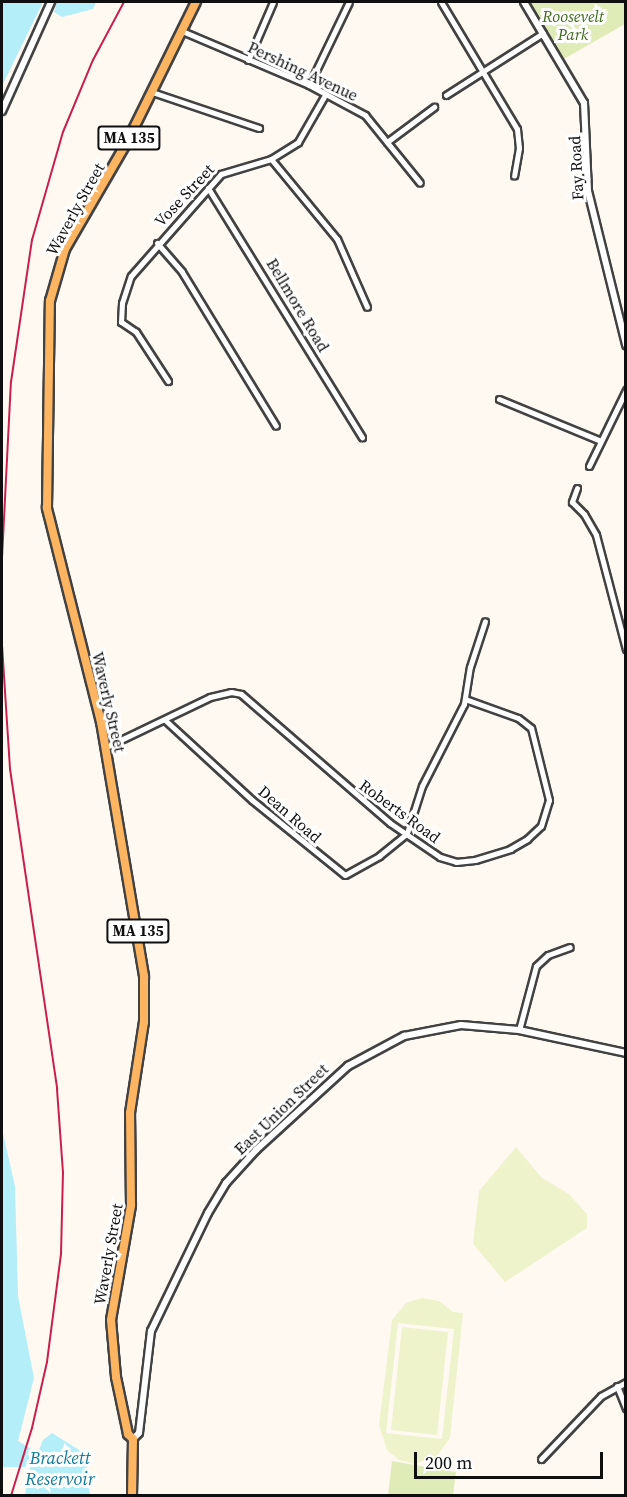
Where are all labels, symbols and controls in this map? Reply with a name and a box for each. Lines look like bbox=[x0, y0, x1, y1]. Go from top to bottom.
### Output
park label: Roosevelt Park bbox=[542, 6, 604, 44]
street label: Pershing Avenue bbox=[245, 37, 361, 105]
road number: MA 135 bbox=[96, 126, 162, 150]
street label: Fay Road bbox=[565, 135, 587, 201]
street label: Waverly Street bbox=[42, 160, 108, 258]
street label: Vose Street bbox=[150, 160, 218, 230]
street label: Bellmore Road bbox=[263, 255, 333, 355]
street label: Waverly Street bbox=[88, 650, 130, 754]
street label: Roberts Road bbox=[356, 775, 444, 847]
street label: Dean Road bbox=[255, 781, 325, 847]
road number: MA 135 bbox=[105, 919, 171, 943]
street label: East Union Street bbox=[230, 1059, 332, 1159]
street label: Waverly Street bbox=[90, 1202, 126, 1306]
scale bar bbox=[417, 1440, 606, 1478]
water label: Brackett Reservoir bbox=[25, 1448, 95, 1490]
text: 200 m bbox=[425, 1450, 472, 1475]

